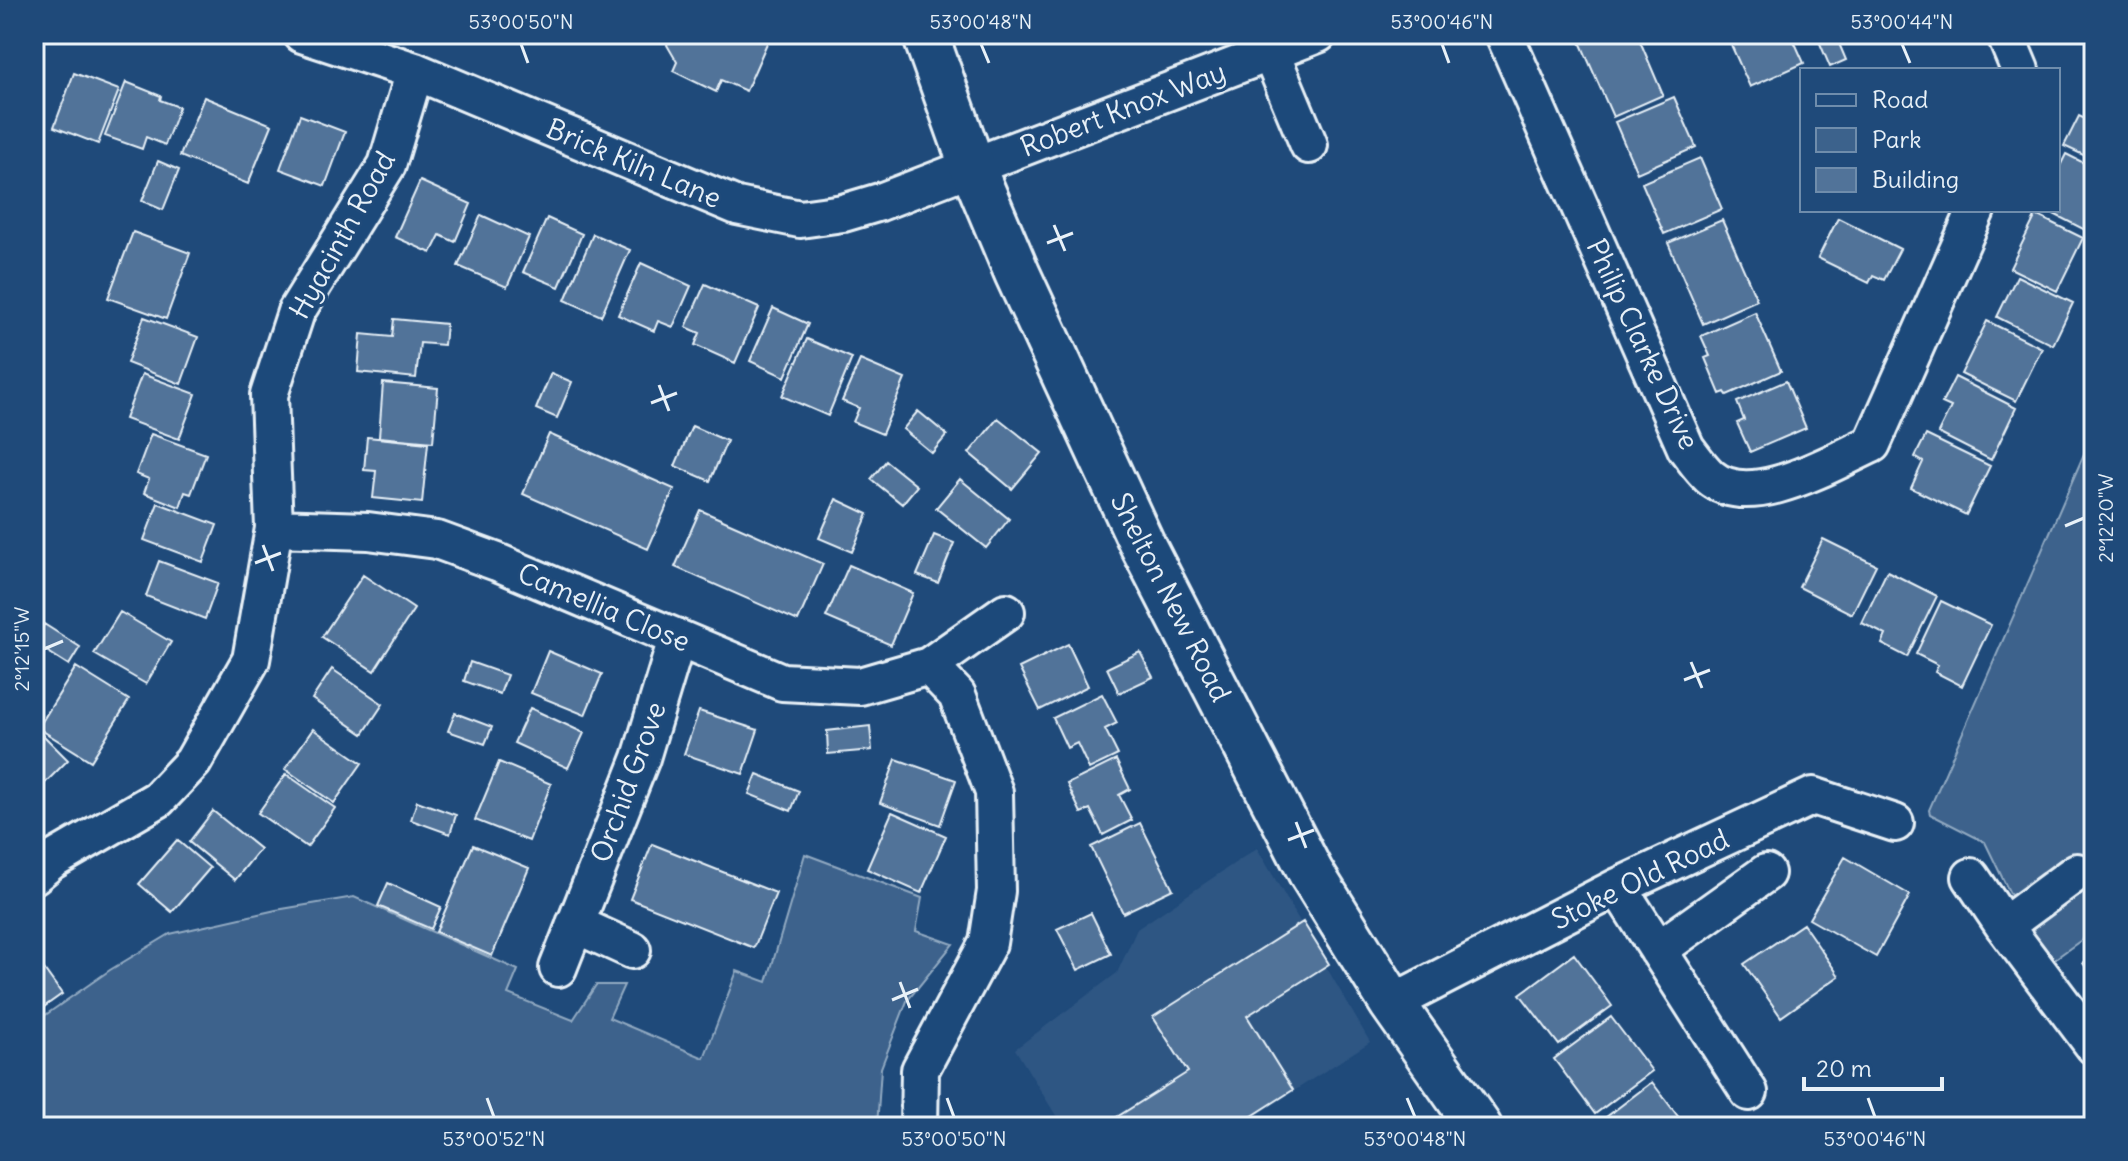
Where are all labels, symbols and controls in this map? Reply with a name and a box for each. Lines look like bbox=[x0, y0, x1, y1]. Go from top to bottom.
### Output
text: 53°00'50"N bbox=[469, 9, 573, 34]
text: 53°00'48"N bbox=[930, 9, 1032, 34]
text: 53°00'46"N bbox=[1391, 9, 1493, 34]
text: 53°00'44"N bbox=[1851, 9, 1953, 34]
street label: Robert Knox Way bbox=[1015, 53, 1231, 165]
legend bbox=[1800, 68, 2060, 212]
text: Road bbox=[1872, 84, 1928, 114]
street label: Brick Kiln Lane bbox=[541, 110, 727, 216]
text: Park bbox=[1872, 124, 1922, 154]
street label: Hyacinth Road bbox=[281, 145, 403, 325]
text: Building bbox=[1872, 164, 1959, 194]
street label: Philip Clarke Drive bbox=[1578, 233, 1708, 455]
text: 2°12'20"W bbox=[2093, 473, 2118, 563]
street label: Shelton New Road bbox=[1103, 487, 1239, 707]
street label: Camellia Close bbox=[512, 555, 696, 659]
text: 2°12'15"W bbox=[9, 607, 34, 691]
street label: Orchid Grove bbox=[582, 697, 674, 867]
street label: Stoke Old Road bbox=[1545, 821, 1735, 937]
scale bar bbox=[1804, 1041, 1942, 1091]
text: 20 m bbox=[1816, 1053, 1872, 1083]
text: 53°00'52"N bbox=[443, 1126, 545, 1151]
text: 53°00'50"N bbox=[902, 1126, 1006, 1151]
text: 53°00'48"N bbox=[1364, 1126, 1466, 1151]
text: 53°00'46"N bbox=[1824, 1126, 1926, 1151]

